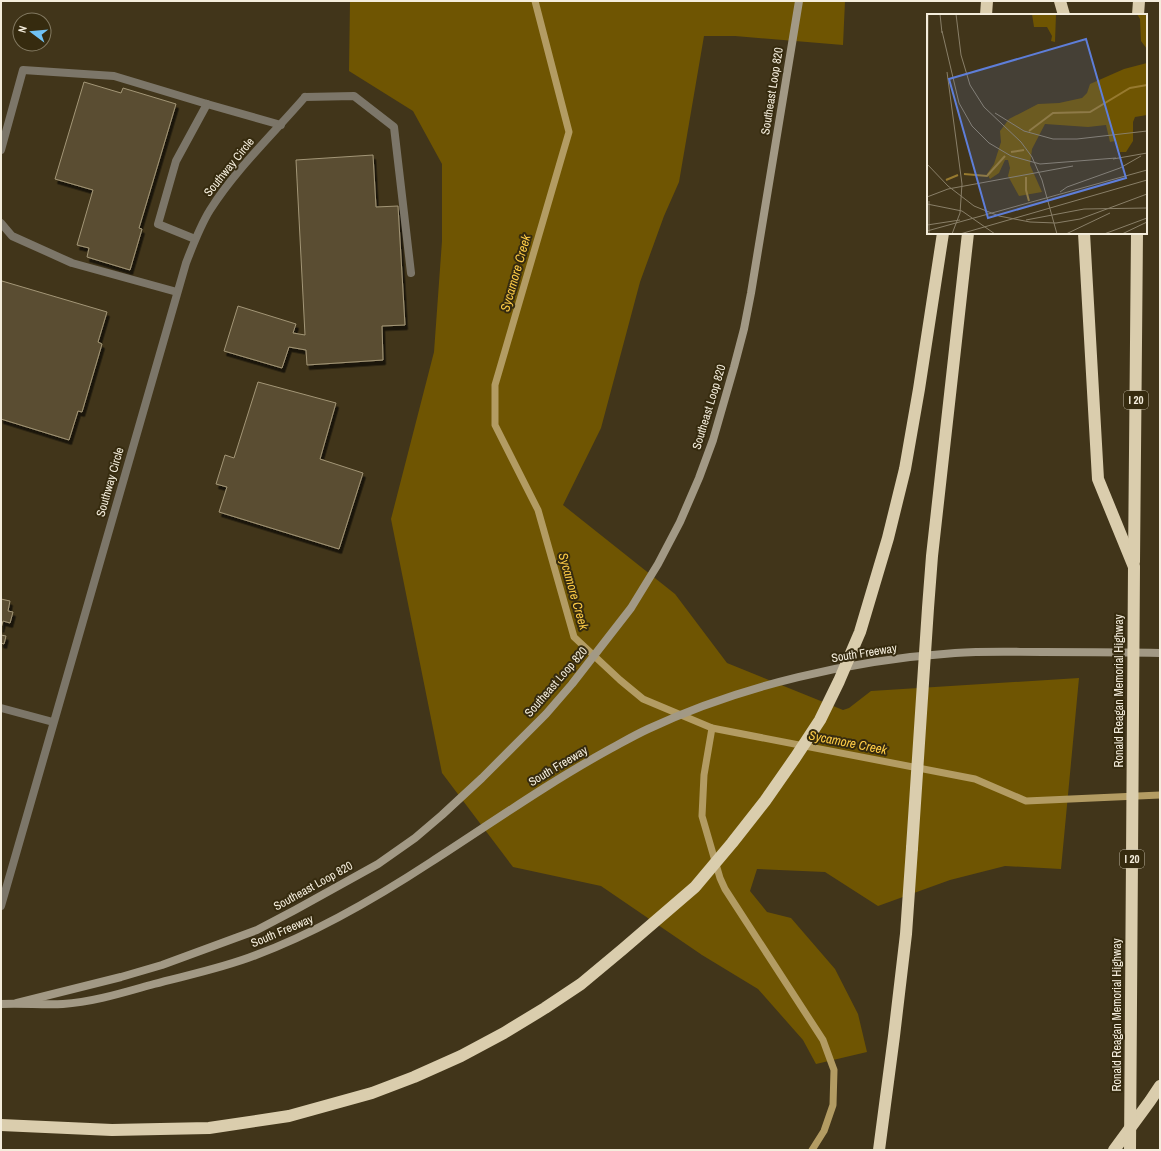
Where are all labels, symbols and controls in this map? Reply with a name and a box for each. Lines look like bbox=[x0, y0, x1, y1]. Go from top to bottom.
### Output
north arrow bbox=[12, 12, 52, 52]
inset map bbox=[927, 14, 1147, 234]
text: N bbox=[15, 24, 30, 34]
street label: Southeast Loop 820 bbox=[757, 46, 787, 136]
street label: Southway Circle bbox=[200, 134, 258, 200]
water label: Sycamore Creek bbox=[496, 232, 535, 314]
street label: Southeast Loop 820 bbox=[688, 363, 730, 451]
road number: I 20 bbox=[1124, 391, 1148, 409]
street label: Southway Circle bbox=[92, 445, 128, 519]
water label: Sycamore Creek bbox=[554, 551, 593, 632]
street label: Ronald Reagan Memorial Highway bbox=[1111, 614, 1127, 768]
street label: South Freeway bbox=[830, 640, 898, 666]
street label: Southeast Loop 820 bbox=[521, 644, 591, 720]
water label: Sycamore Creek bbox=[807, 727, 889, 759]
street label: South Freeway bbox=[526, 742, 591, 790]
road number: I 20 bbox=[1120, 850, 1144, 868]
street label: Southeast Loop 820 bbox=[271, 858, 355, 914]
street label: South Freeway bbox=[248, 911, 316, 951]
street label: Ronald Reagan Memorial Highway bbox=[1109, 938, 1125, 1092]

